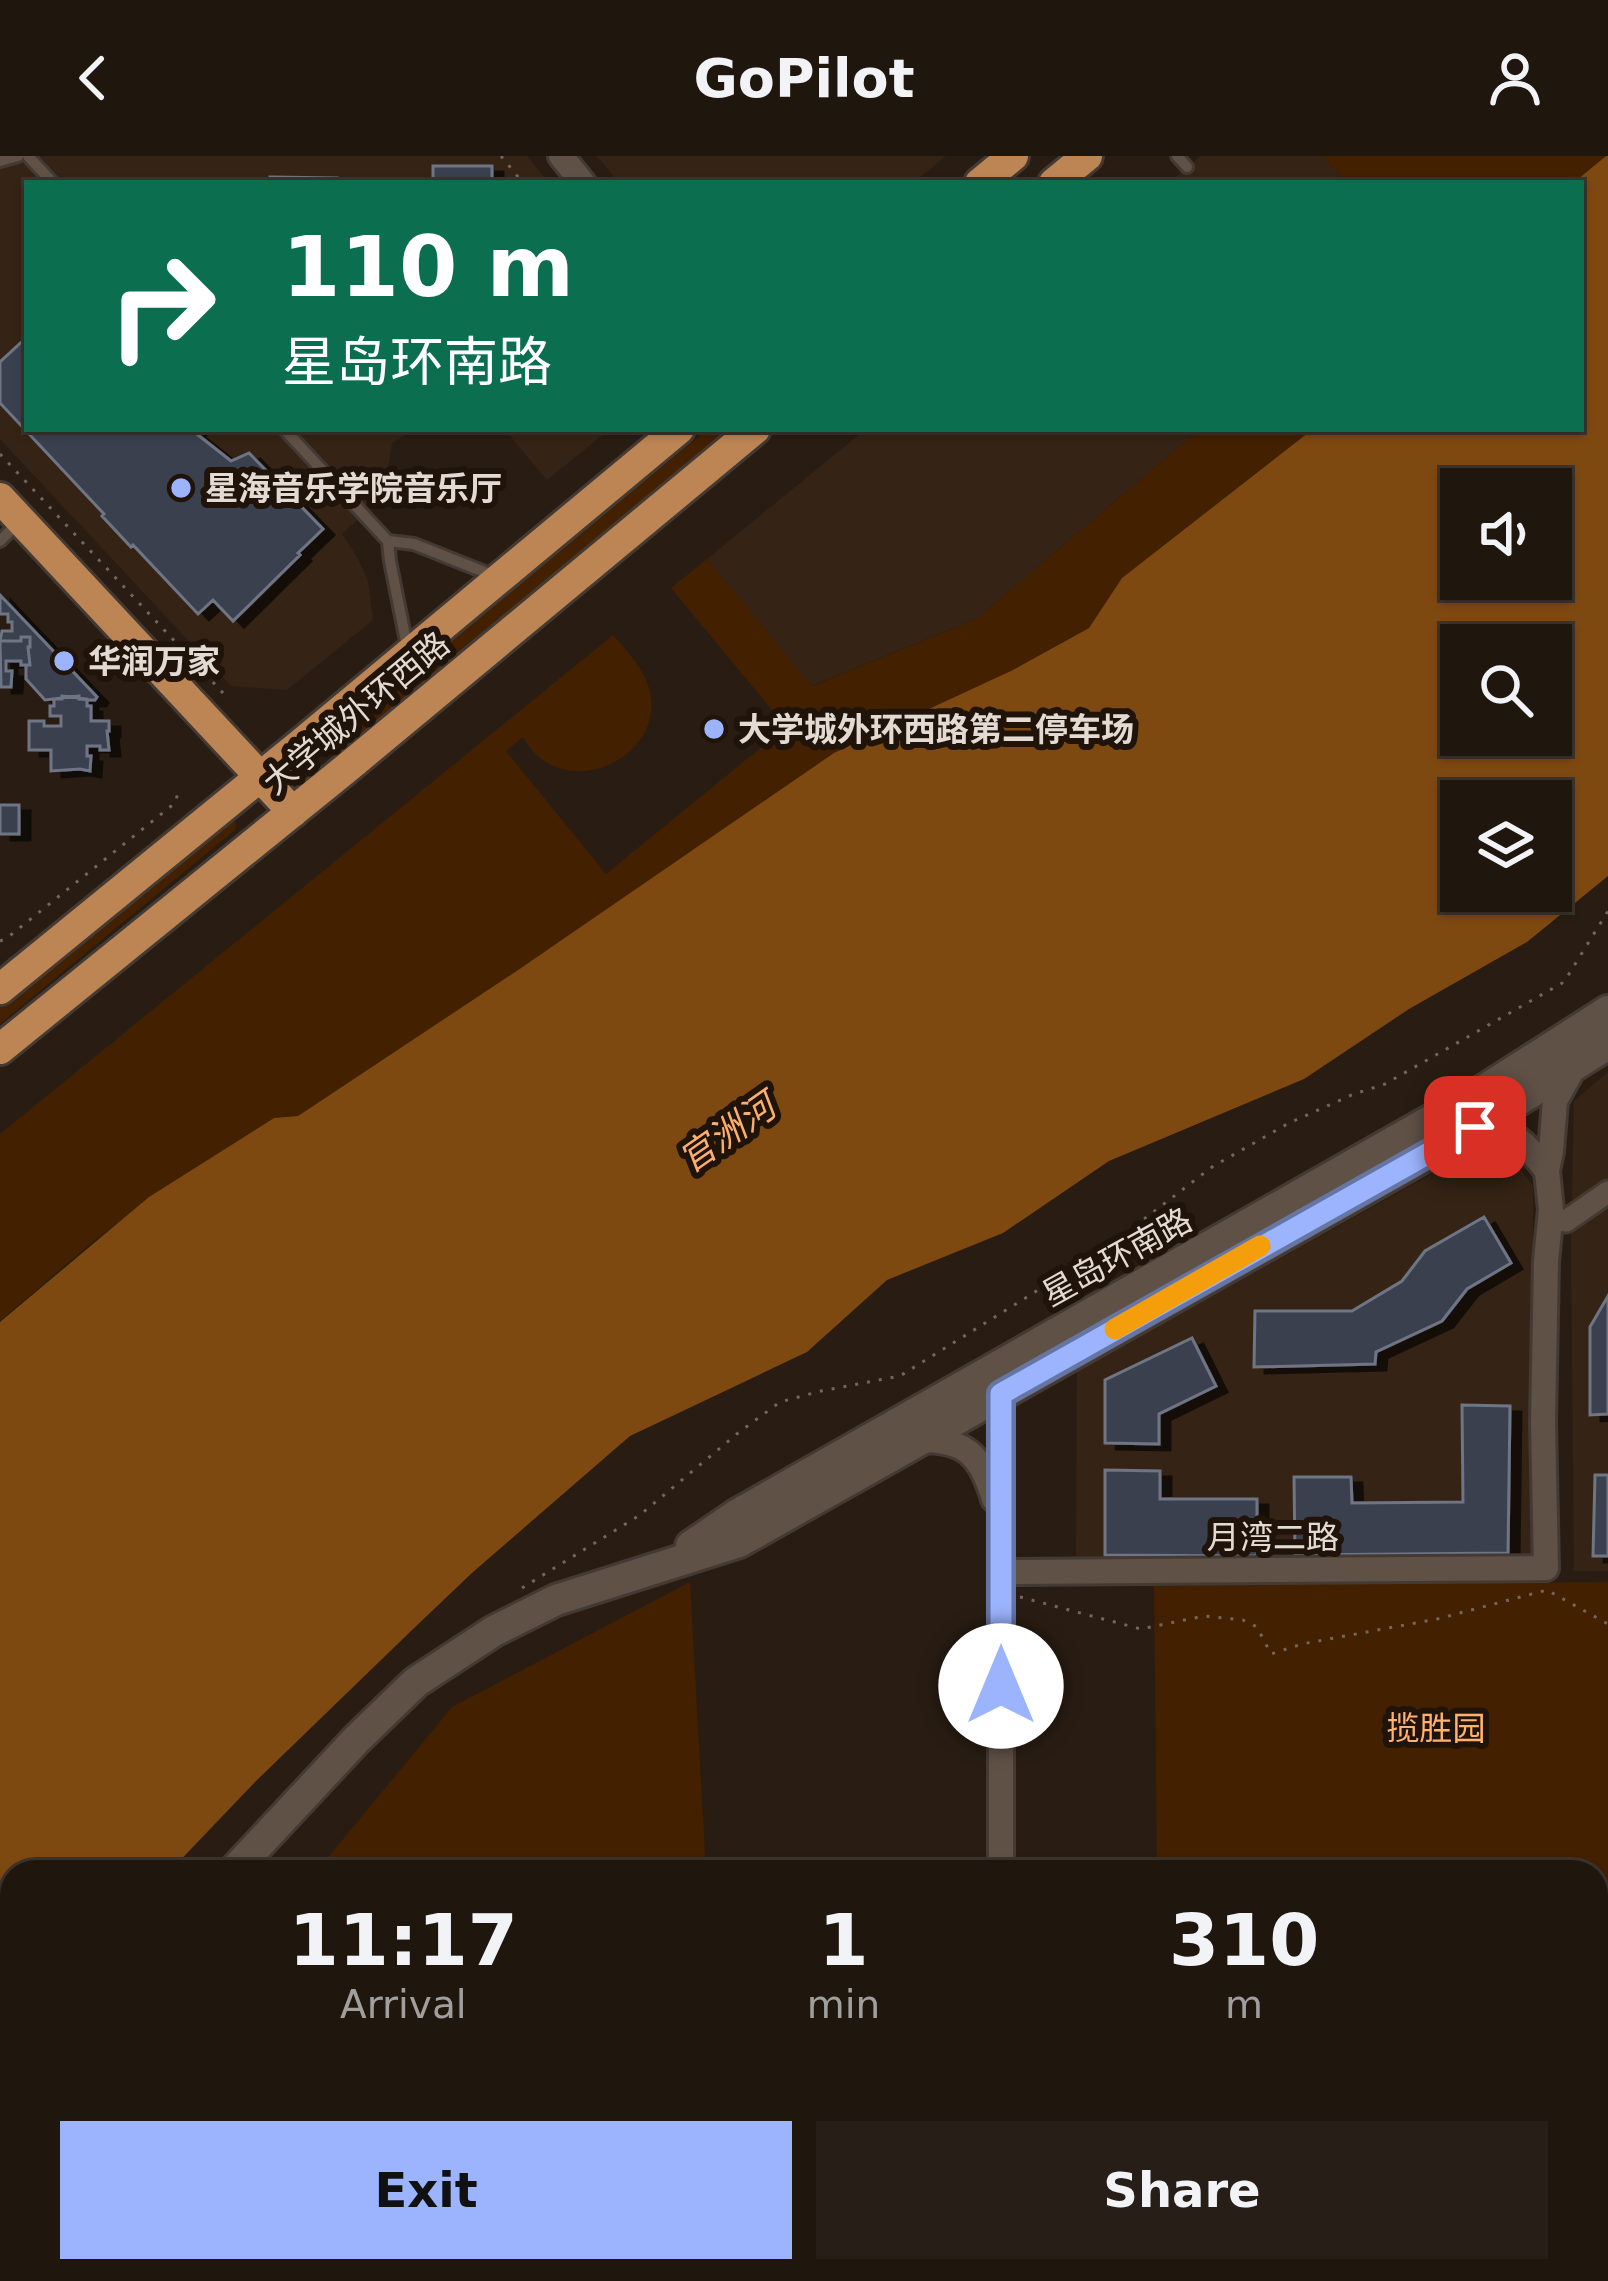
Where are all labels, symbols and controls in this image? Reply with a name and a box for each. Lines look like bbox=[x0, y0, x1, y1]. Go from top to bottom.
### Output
icon: back bbox=[60, 45, 126, 111]
icon: person bbox=[1482, 45, 1548, 111]
text: GoPilot bbox=[694, 47, 914, 110]
text: 110 m bbox=[282, 218, 574, 316]
icon: right bbox=[84, 228, 240, 384]
text: 星岛环南路 bbox=[282, 331, 552, 394]
map controls bbox=[1440, 468, 1572, 912]
button: sound bbox=[1440, 468, 1572, 600]
place label: 星海音乐学院音乐厅 bbox=[205, 469, 502, 508]
marker: 星海音乐学院音乐厅 bbox=[168, 475, 194, 501]
street label: 大学城外环西路 bbox=[255, 624, 457, 802]
button: search bbox=[1440, 624, 1572, 756]
place label: 华润万家 bbox=[88, 642, 220, 681]
marker: 华润万家 bbox=[51, 648, 77, 674]
place label: 大学城外环西路第二停车场 bbox=[738, 710, 1134, 749]
marker: 大学城外环西路第二停车场 bbox=[701, 716, 727, 742]
button: layers bbox=[1440, 780, 1572, 912]
pin bbox=[1424, 1076, 1526, 1178]
water label: 官洲河 bbox=[671, 1082, 788, 1181]
icon: arrive bbox=[1442, 1094, 1508, 1160]
street label: 星岛环南路 bbox=[1035, 1200, 1199, 1314]
street label: 月湾二路 bbox=[1207, 1518, 1339, 1557]
position arrow bbox=[938, 1623, 1064, 1749]
park label: 揽胜园 bbox=[1387, 1709, 1486, 1748]
text: 11:17 bbox=[289, 1898, 518, 1982]
text: 1 bbox=[818, 1898, 868, 1982]
text: 310 bbox=[1169, 1898, 1319, 1982]
text: Arrival bbox=[340, 1982, 467, 2027]
text: min bbox=[807, 1982, 880, 2027]
text: m bbox=[1225, 1982, 1263, 2027]
button: Exit bbox=[60, 2121, 792, 2259]
button: Share bbox=[816, 2121, 1548, 2259]

